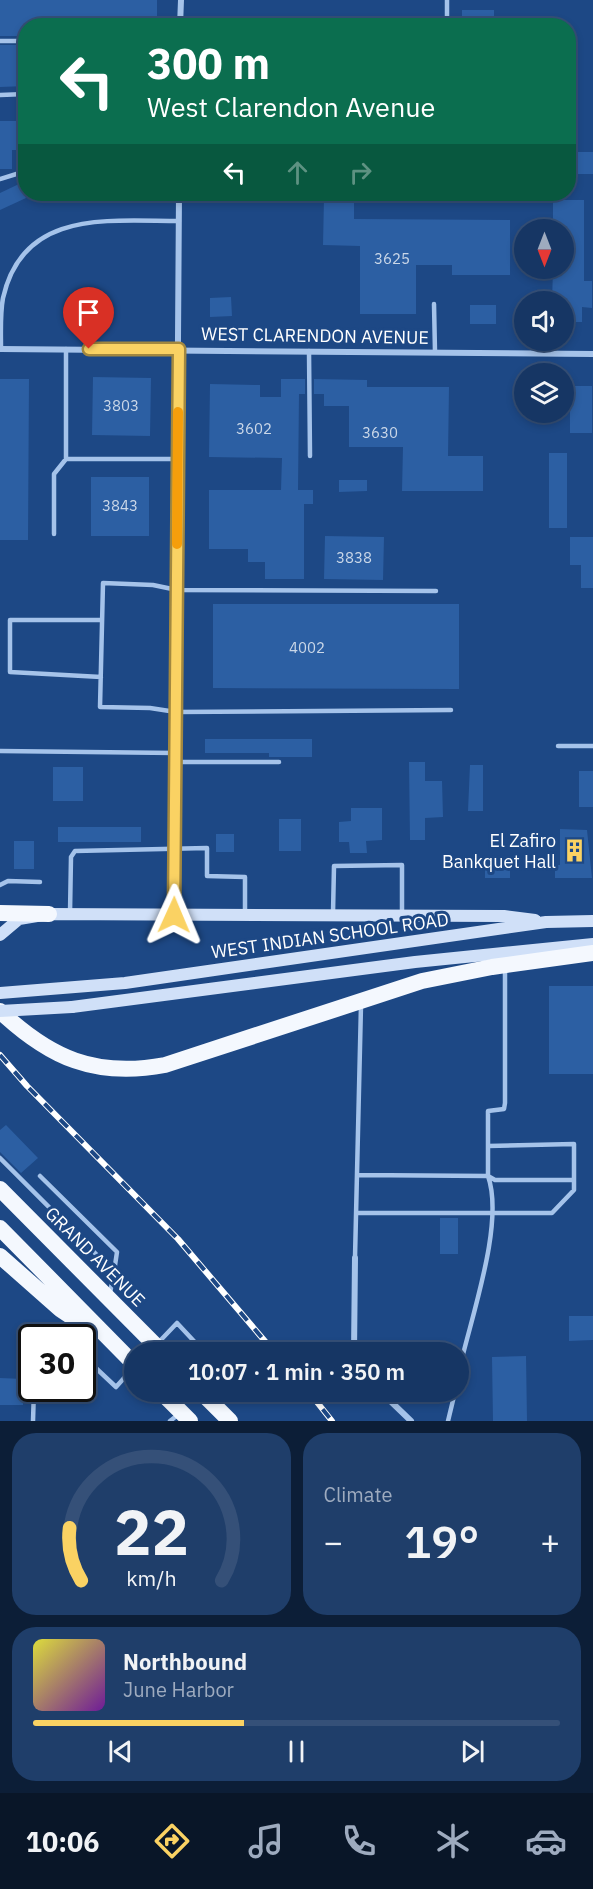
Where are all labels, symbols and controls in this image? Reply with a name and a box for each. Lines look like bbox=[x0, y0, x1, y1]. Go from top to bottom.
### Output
text: 300 m bbox=[147, 36, 270, 91]
icon: left bbox=[48, 42, 126, 120]
text: West Clarendon Avenue bbox=[147, 89, 435, 124]
icon: left bbox=[218, 156, 251, 189]
icon: ahead bbox=[281, 156, 314, 189]
icon: right bbox=[344, 156, 377, 189]
north arrow bbox=[514, 219, 574, 279]
map controls bbox=[514, 219, 574, 423]
house number: 3625 bbox=[374, 249, 410, 268]
pin bbox=[63, 287, 114, 349]
button: sound bbox=[514, 291, 574, 351]
icon: arrive bbox=[72, 296, 105, 329]
street label: WEST CLARENDON AVENUE bbox=[201, 322, 429, 349]
button: layers bbox=[514, 363, 574, 423]
house number: 3803 bbox=[103, 396, 139, 415]
house number: 3602 bbox=[236, 419, 272, 438]
house number: 3630 bbox=[362, 423, 398, 442]
house number: 3843 bbox=[102, 496, 138, 515]
house number: 3838 bbox=[336, 548, 372, 567]
house number: 4002 bbox=[289, 638, 325, 657]
place label: El Zafiro Bankquet Hall bbox=[442, 829, 556, 873]
building icon: El Zafiro Bankquet Hall bbox=[561, 838, 587, 864]
position arrow bbox=[142, 883, 206, 947]
street label: WEST INDIAN SCHOOL ROAD bbox=[210, 907, 450, 964]
street label: GRAND AVENUE bbox=[40, 1202, 150, 1312]
speed limit sign: 30 bbox=[18, 1324, 96, 1402]
text: 10:07 · 1 min · 350 m bbox=[188, 1357, 405, 1386]
text: Climate bbox=[324, 1481, 392, 1508]
text: 22 bbox=[114, 1491, 189, 1572]
text: 19° bbox=[404, 1512, 479, 1570]
text: − bbox=[324, 1520, 343, 1563]
text: + bbox=[540, 1520, 560, 1563]
text: km/h bbox=[126, 1564, 176, 1592]
text: Northbound bbox=[123, 1647, 247, 1676]
text: June Harbor bbox=[123, 1676, 234, 1703]
icon: previous bbox=[104, 1735, 137, 1768]
icon: pause bbox=[280, 1735, 313, 1768]
icon: next bbox=[456, 1735, 489, 1768]
icon: directions bbox=[151, 1820, 193, 1862]
icon: music bbox=[245, 1820, 287, 1862]
icon: phone bbox=[338, 1820, 380, 1862]
icon: climate bbox=[432, 1820, 474, 1862]
icon: car bbox=[525, 1820, 567, 1862]
text: 10:06 bbox=[26, 1824, 99, 1859]

